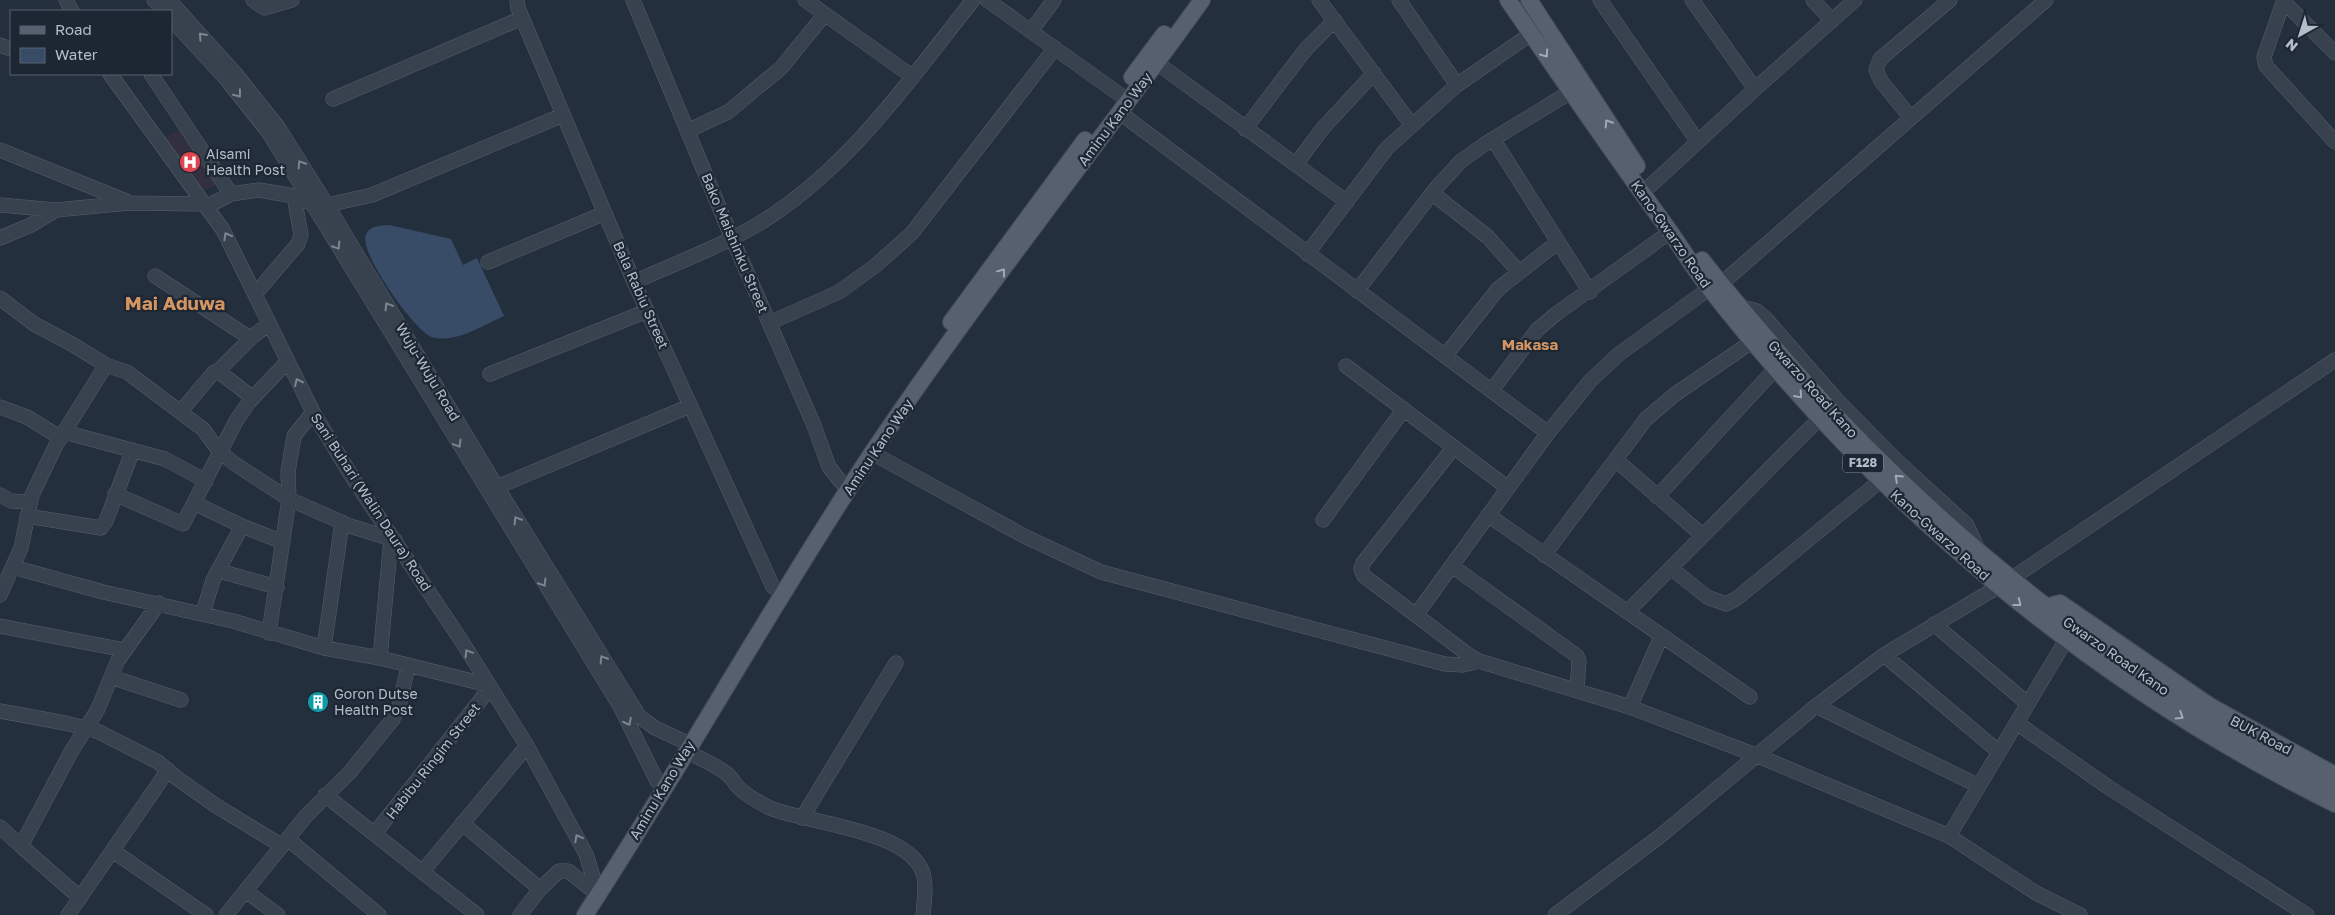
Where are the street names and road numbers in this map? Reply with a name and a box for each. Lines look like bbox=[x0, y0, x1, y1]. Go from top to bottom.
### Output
street label: Aminu Kano Way bbox=[1074, 69, 1155, 169]
street label: Bako Maishinku Street bbox=[698, 170, 773, 315]
street label: Kano-Gwarzo Road bbox=[1628, 177, 1715, 291]
street label: Bala Rabiu Street bbox=[610, 238, 673, 351]
street label: Wuju-Wuju Road bbox=[393, 320, 464, 424]
street label: Gwarzo Road Kano bbox=[1765, 336, 1862, 441]
street label: Aminu Kano Way bbox=[839, 395, 916, 498]
street label: Sani Buhari (Walin Daura) Road bbox=[307, 410, 435, 594]
road number: F128 bbox=[1843, 453, 1883, 472]
street label: Kano-Gwarzo Road bbox=[1887, 486, 1993, 584]
street label: Gwarzo Road Kano bbox=[2060, 613, 2173, 699]
street label: Habibu Ringim Street bbox=[382, 699, 483, 822]
street label: BUK Road bbox=[2228, 711, 2295, 758]
street label: Aminu Kano Way bbox=[625, 737, 698, 842]

